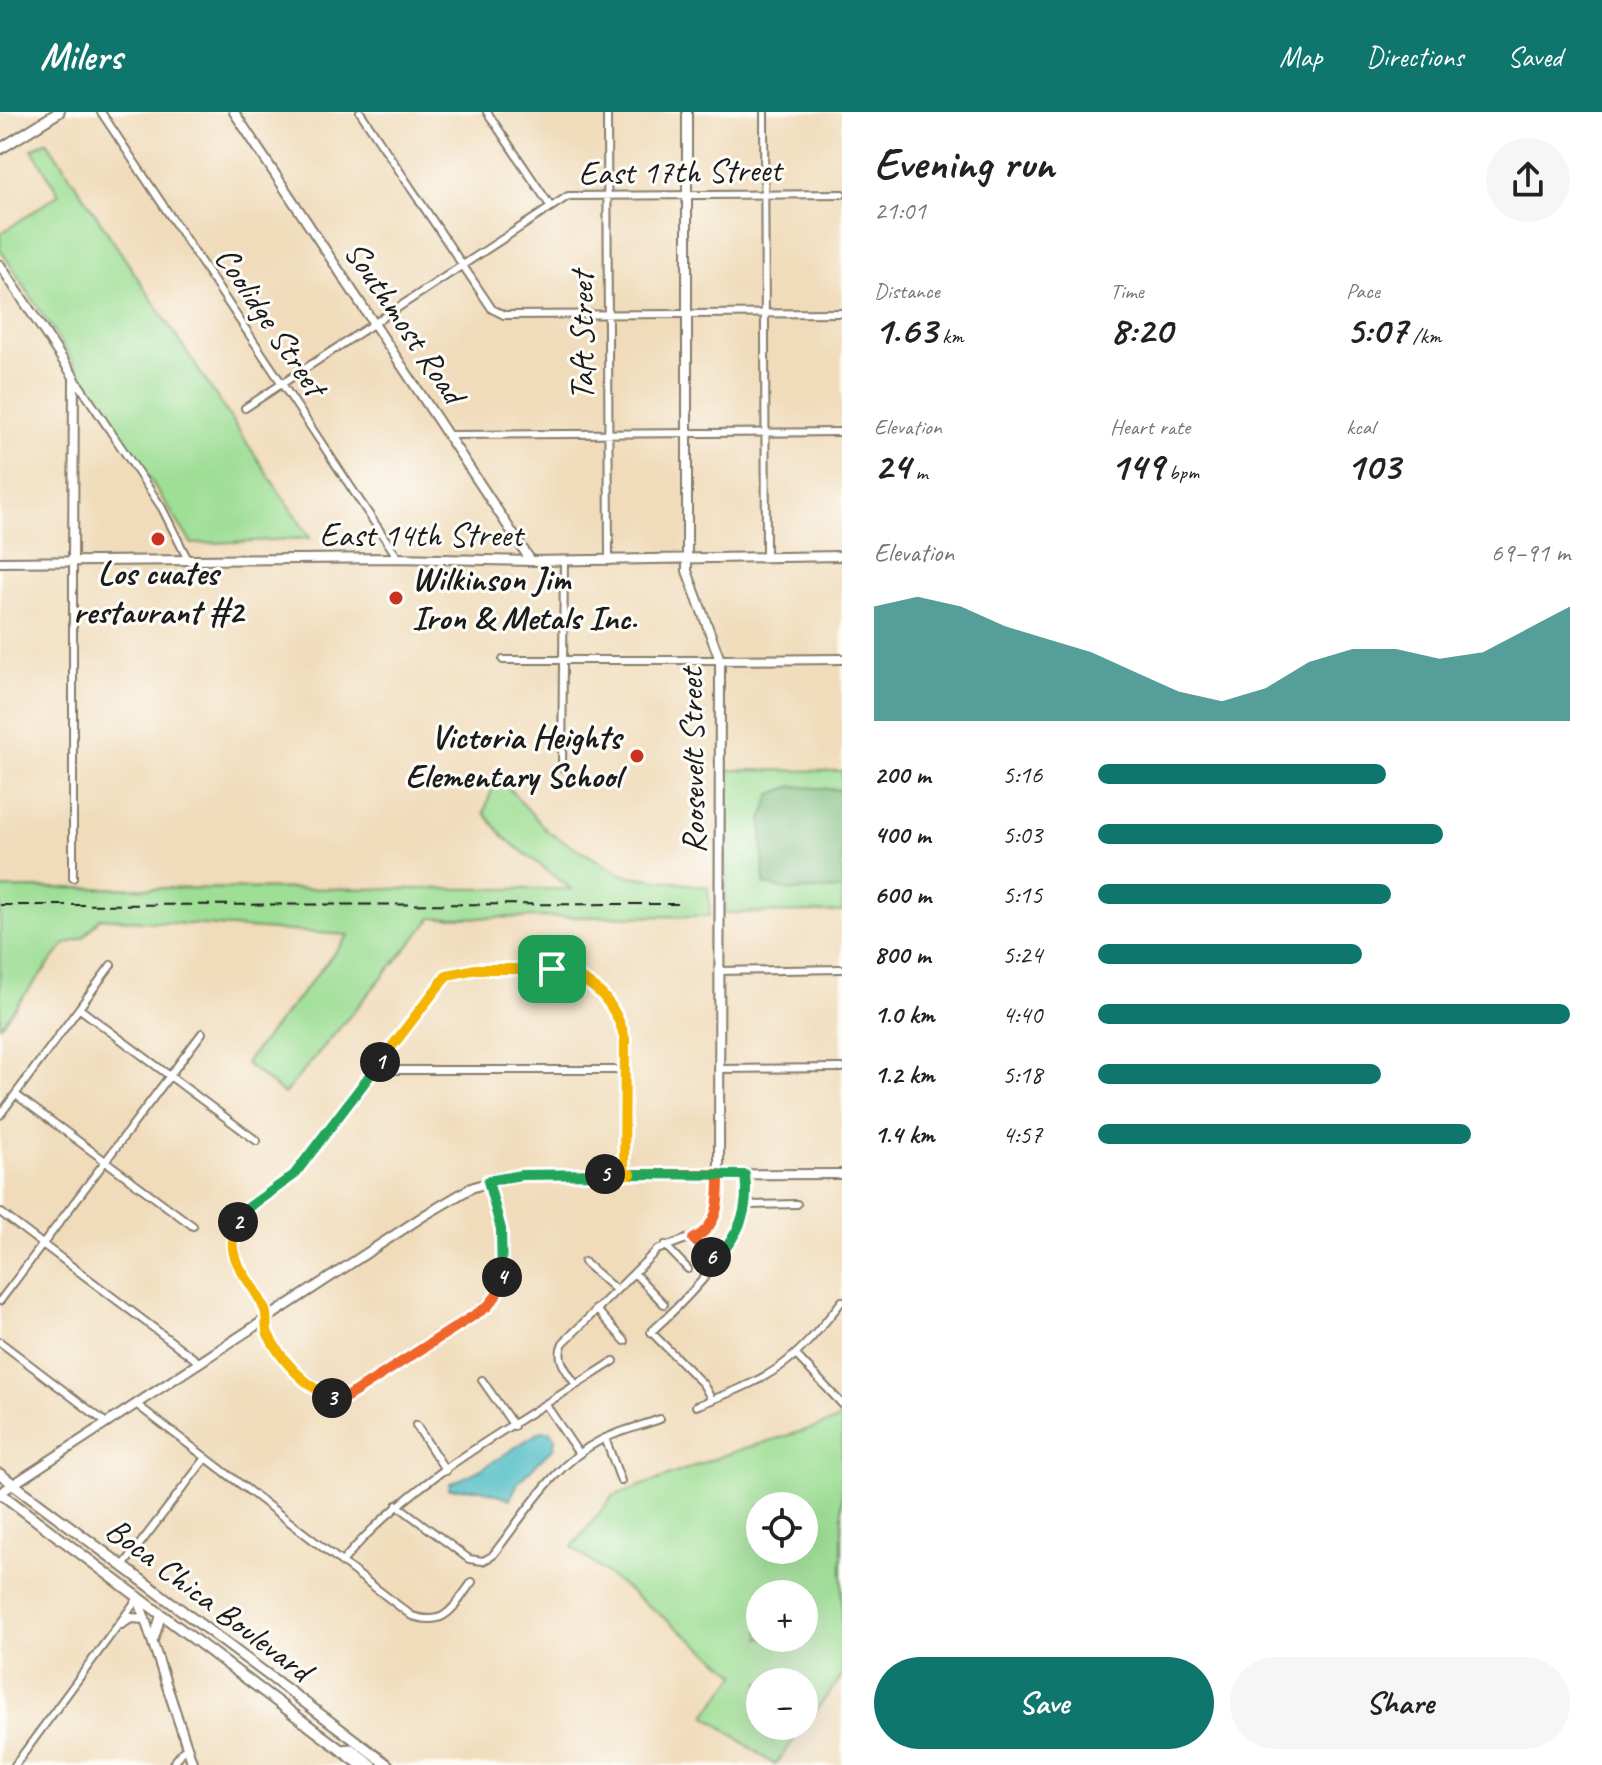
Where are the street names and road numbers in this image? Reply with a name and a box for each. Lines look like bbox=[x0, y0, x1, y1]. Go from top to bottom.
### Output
street label: East 17th Street bbox=[578, 148, 786, 194]
street label: Southmost Road bbox=[335, 233, 478, 415]
street label: Coolidge Street bbox=[205, 238, 339, 408]
street label: Taft Street bbox=[560, 267, 603, 400]
street label: East 14th Street bbox=[320, 513, 526, 556]
street label: Roosevelt Street bbox=[669, 664, 715, 854]
street label: Boca Chica Boulevard bbox=[97, 1508, 324, 1693]

